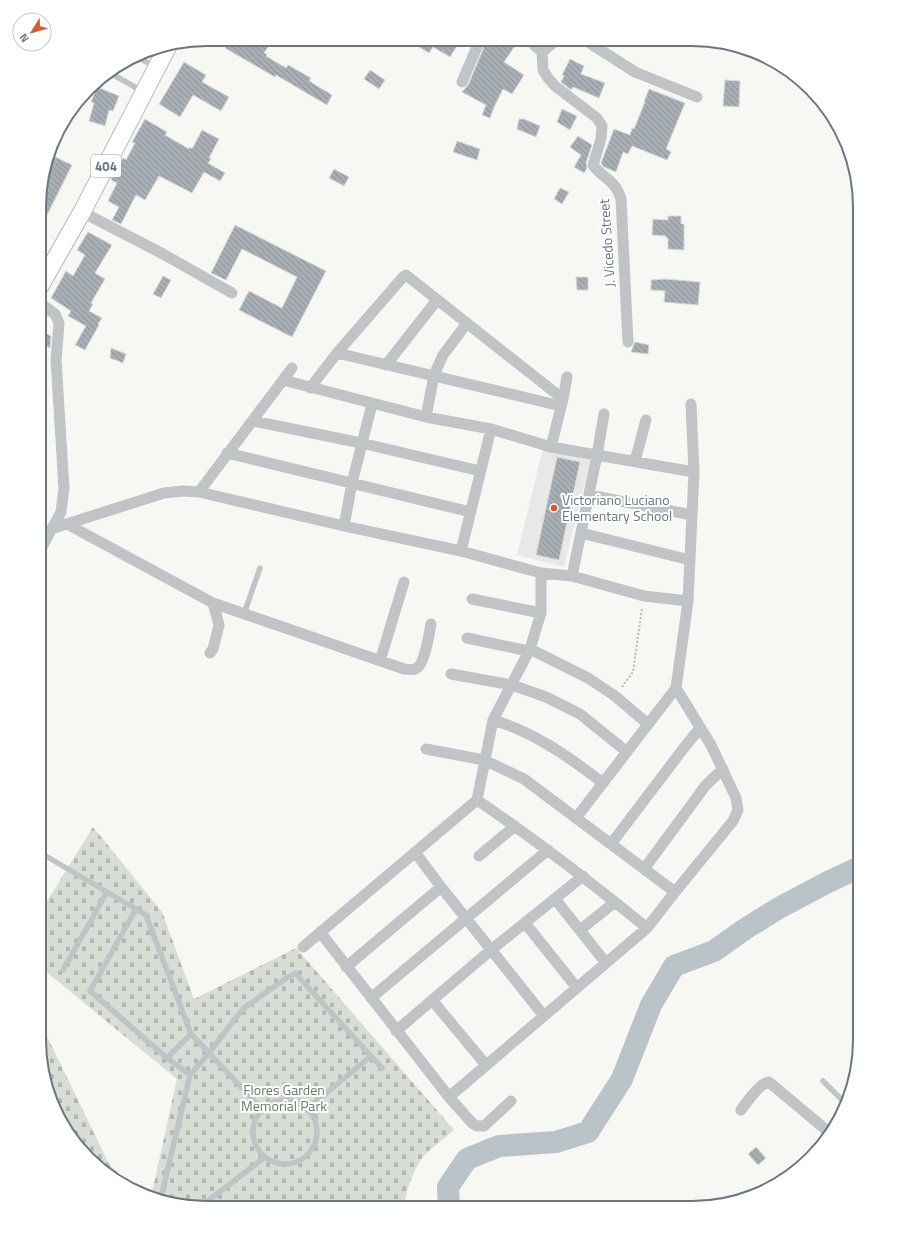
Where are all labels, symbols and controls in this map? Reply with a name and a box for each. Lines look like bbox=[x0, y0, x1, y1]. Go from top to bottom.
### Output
north arrow bbox=[12, 12, 52, 52]
text: N bbox=[15, 30, 33, 46]
road number: 404 bbox=[91, 155, 121, 177]
street label: J. Vicedo Street bbox=[593, 198, 620, 288]
place label: Victoriano Luciano Elementary School bbox=[562, 489, 672, 526]
marker: Victoriano Luciano Elementary School bbox=[549, 503, 559, 513]
park label: Flores Garden Memorial Park bbox=[241, 1079, 327, 1116]

